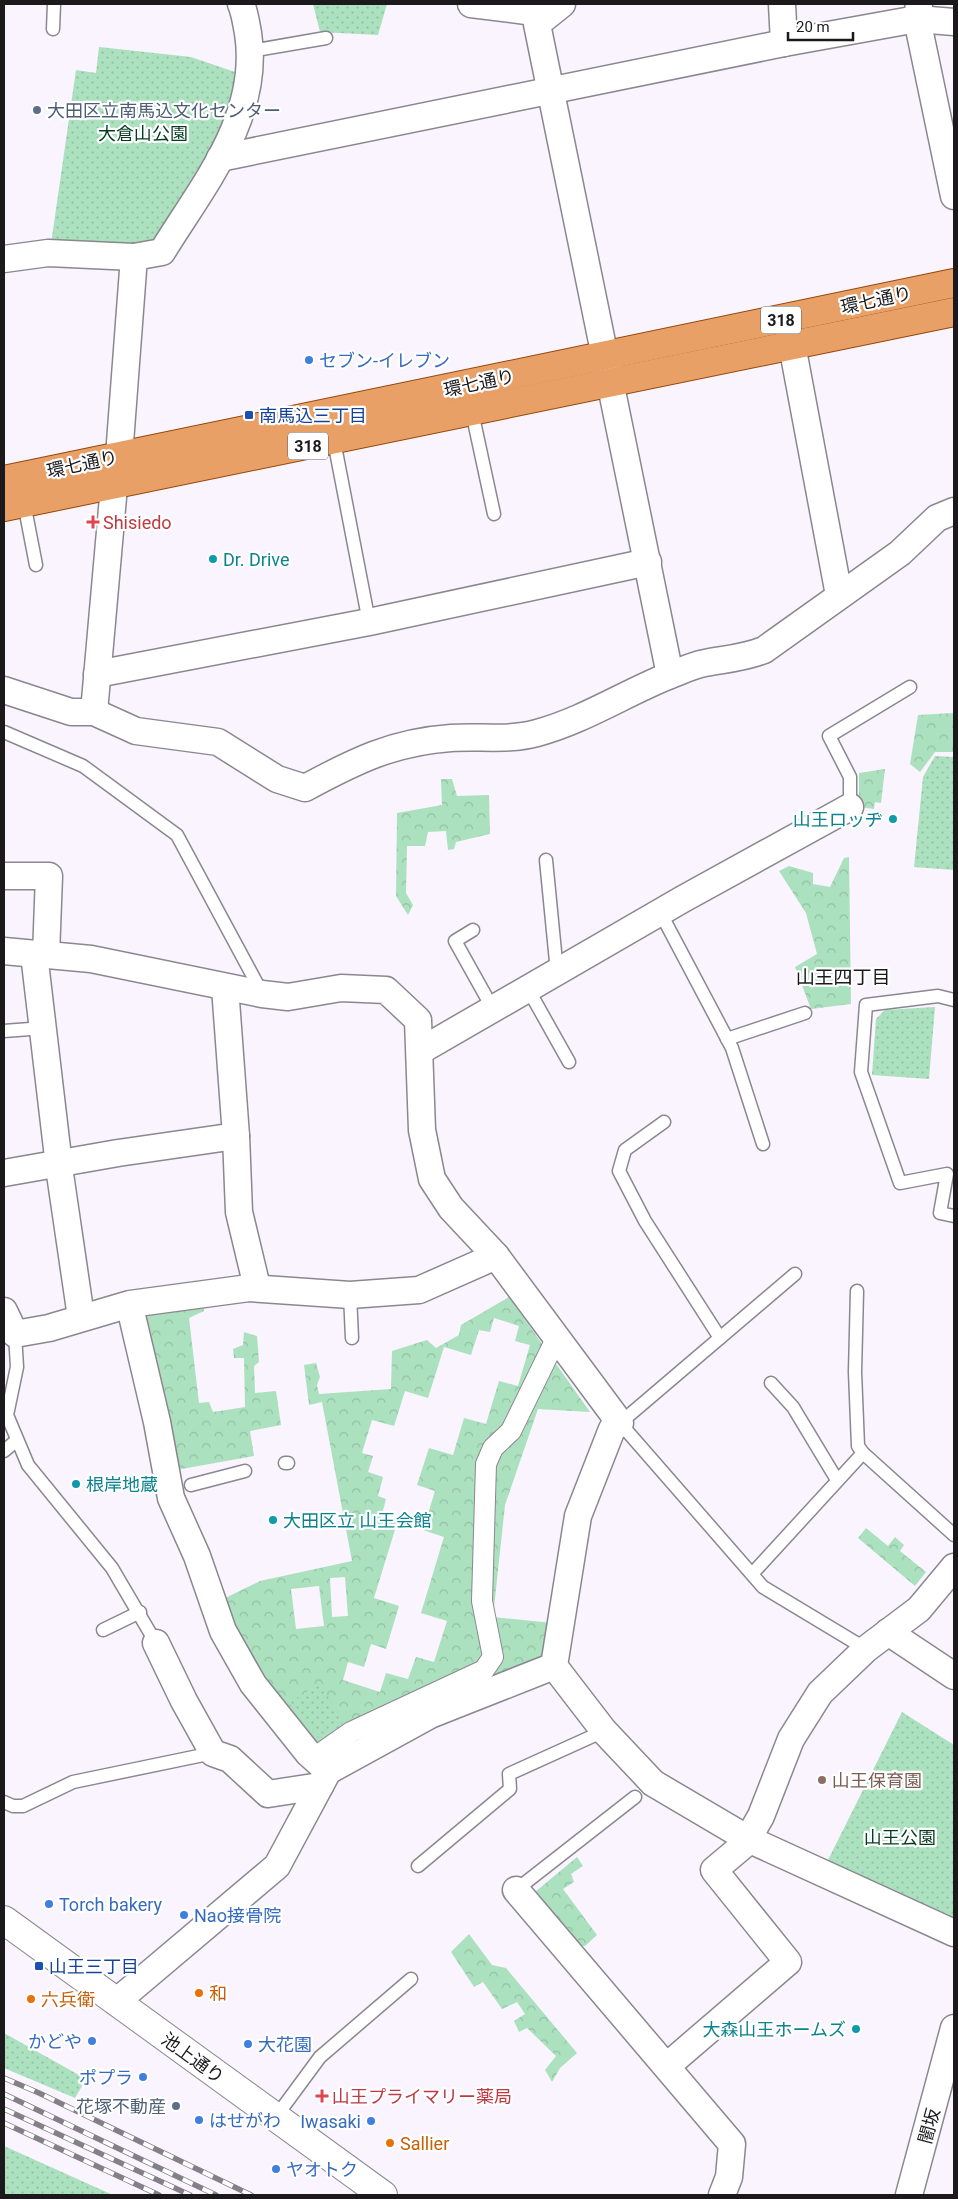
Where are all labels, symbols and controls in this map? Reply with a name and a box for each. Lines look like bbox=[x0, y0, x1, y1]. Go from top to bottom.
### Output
scale bar bbox=[788, 10, 853, 42]
text: 20 m bbox=[796, 18, 830, 36]
place label: 大田区立南馬込文化センター bbox=[47, 100, 281, 121]
marker: 大田区立南馬込文化センター bbox=[31, 104, 43, 116]
park label: 大倉山公園 bbox=[98, 123, 188, 144]
street label: 環七通り bbox=[839, 282, 913, 318]
road number: 318 bbox=[761, 306, 801, 334]
place label: セブン-イレブン bbox=[319, 350, 450, 371]
marker: セブン-イレブン bbox=[303, 354, 315, 366]
street label: 環七通り bbox=[442, 365, 516, 401]
place label: 南馬込三丁目 bbox=[259, 405, 367, 426]
marker: 南馬込三丁目 bbox=[243, 409, 255, 421]
road number: 318 bbox=[288, 432, 328, 460]
street label: 環七通り bbox=[45, 446, 119, 482]
place label: Shisiedo bbox=[103, 512, 172, 533]
marker: Shisiedo bbox=[87, 516, 99, 528]
place label: Dr. Drive bbox=[223, 549, 289, 570]
marker: Dr. Drive bbox=[207, 553, 219, 565]
place label: 山王ロッヂ bbox=[793, 809, 883, 830]
marker: 山王ロッヂ bbox=[887, 813, 899, 825]
district label: 山王四丁目 bbox=[795, 966, 891, 989]
place label: 根岸地蔵 bbox=[86, 1474, 158, 1495]
marker: 根岸地蔵 bbox=[70, 1478, 82, 1490]
place label: 大田区立 山王会館 bbox=[283, 1510, 431, 1531]
marker: 大田区立 山王会館 bbox=[267, 1514, 279, 1526]
place label: 山王保育園 bbox=[832, 1770, 922, 1791]
marker: 山王保育園 bbox=[816, 1774, 828, 1786]
park label: 山王公園 bbox=[864, 1827, 936, 1848]
place label: Torch bakery bbox=[59, 1894, 163, 1915]
marker: Torch bakery bbox=[43, 1898, 55, 1910]
place label: Nao接骨院 bbox=[194, 1905, 281, 1926]
marker: Nao接骨院 bbox=[178, 1909, 190, 1921]
place label: 山王三丁目 bbox=[49, 1956, 139, 1977]
marker: 山王三丁目 bbox=[33, 1960, 45, 1972]
place label: 和 bbox=[209, 1983, 227, 2004]
marker: 和 bbox=[193, 1987, 205, 1999]
place label: 六兵衛 bbox=[41, 1989, 95, 2010]
marker: 六兵衛 bbox=[25, 1993, 37, 2005]
place label: 大森山王ホームズ bbox=[703, 2019, 846, 2040]
marker: 大森山王ホームズ bbox=[850, 2023, 862, 2035]
street label: 池上通り bbox=[158, 2028, 228, 2088]
place label: かどや bbox=[28, 2031, 82, 2052]
place label: 大花園 bbox=[258, 2034, 312, 2055]
marker: かどや bbox=[86, 2035, 98, 2047]
marker: 大花園 bbox=[242, 2038, 254, 2050]
place label: ポプラ bbox=[79, 2067, 133, 2088]
marker: ポプラ bbox=[137, 2071, 149, 2083]
place label: 山王プライマリー薬局 bbox=[332, 2086, 512, 2107]
marker: 山王プライマリー薬局 bbox=[316, 2090, 328, 2102]
place label: 花塚不動産 bbox=[76, 2096, 166, 2117]
marker: 花塚不動産 bbox=[170, 2100, 182, 2112]
street label: 闇坂 bbox=[914, 2106, 944, 2146]
place label: はせがわ bbox=[209, 2110, 281, 2131]
place label: Iwasaki bbox=[300, 2111, 361, 2132]
marker: はせがわ bbox=[193, 2114, 205, 2126]
marker: Iwasaki bbox=[365, 2115, 377, 2127]
place label: Sallier bbox=[400, 2133, 449, 2154]
marker: Sallier bbox=[384, 2137, 396, 2149]
place label: ヤオトク bbox=[286, 2159, 358, 2180]
marker: ヤオトク bbox=[270, 2163, 282, 2175]

